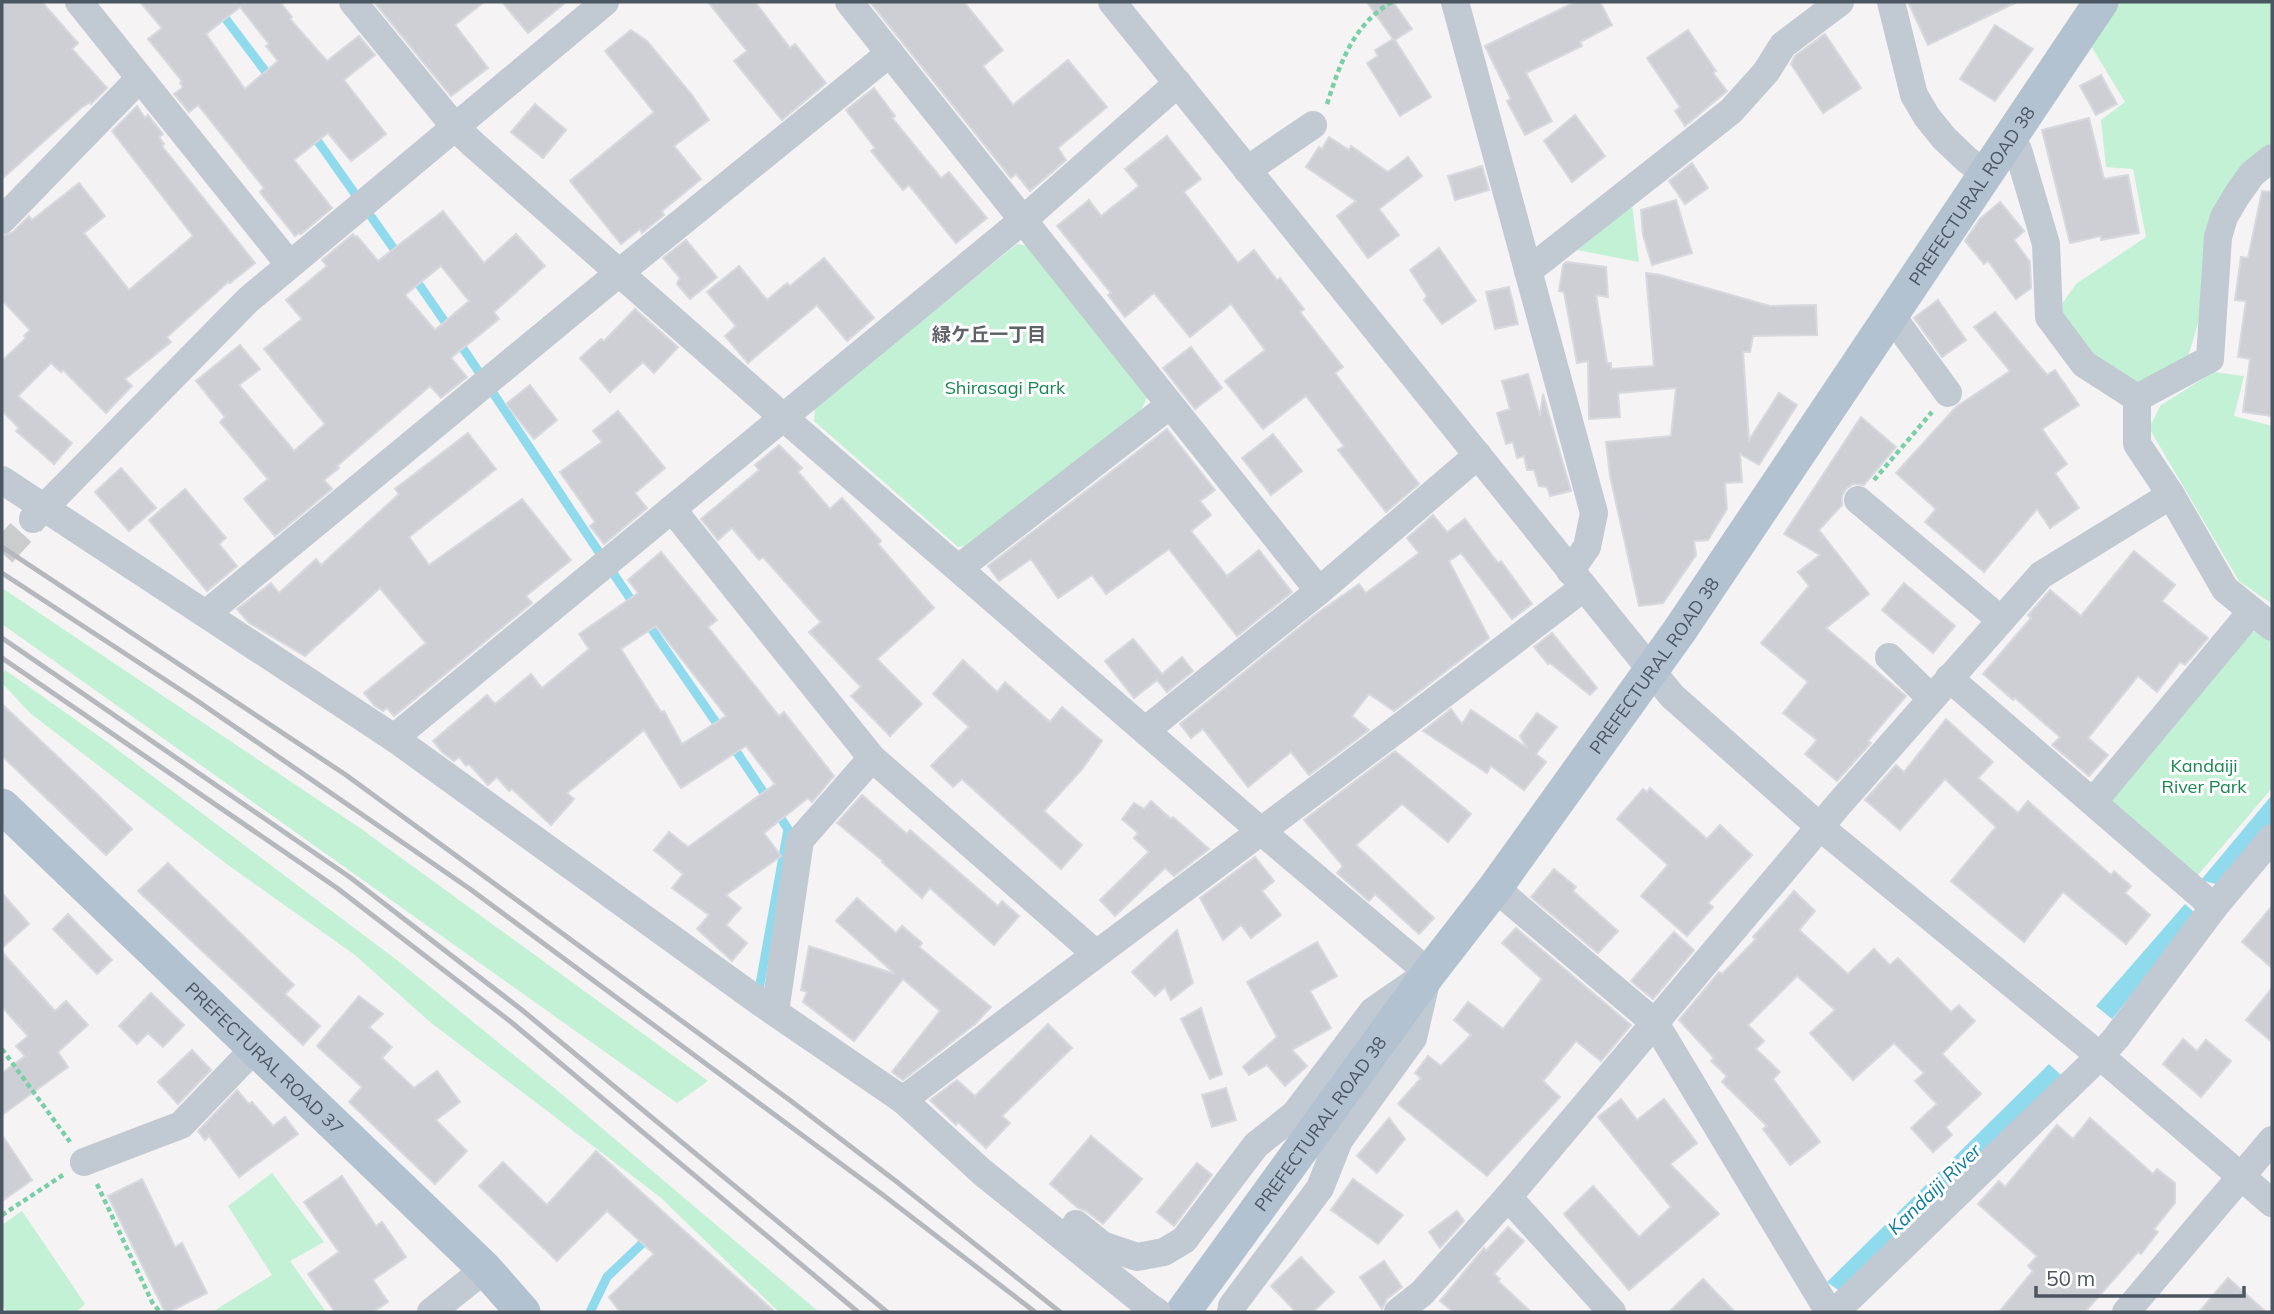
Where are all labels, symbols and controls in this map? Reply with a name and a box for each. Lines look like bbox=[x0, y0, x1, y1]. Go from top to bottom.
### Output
street label: PREFECTURAL ROAD 38 bbox=[1903, 102, 2039, 289]
district label: 緑ケ丘一丁目 bbox=[932, 322, 1046, 346]
park label: Shirasagi Park bbox=[945, 376, 1066, 399]
street label: PREFECTURAL ROAD 38 bbox=[1584, 573, 1724, 758]
park label: Kandaiji River Park bbox=[2161, 754, 2247, 798]
street label: PREFECTURAL ROAD 37 bbox=[181, 977, 349, 1139]
street label: PREFECTURAL ROAD 38 bbox=[1249, 1031, 1391, 1215]
water label: Kandaiji River bbox=[1882, 1138, 1987, 1240]
scale bar bbox=[2036, 1254, 2244, 1298]
text: 50 m bbox=[2046, 1265, 2095, 1291]

